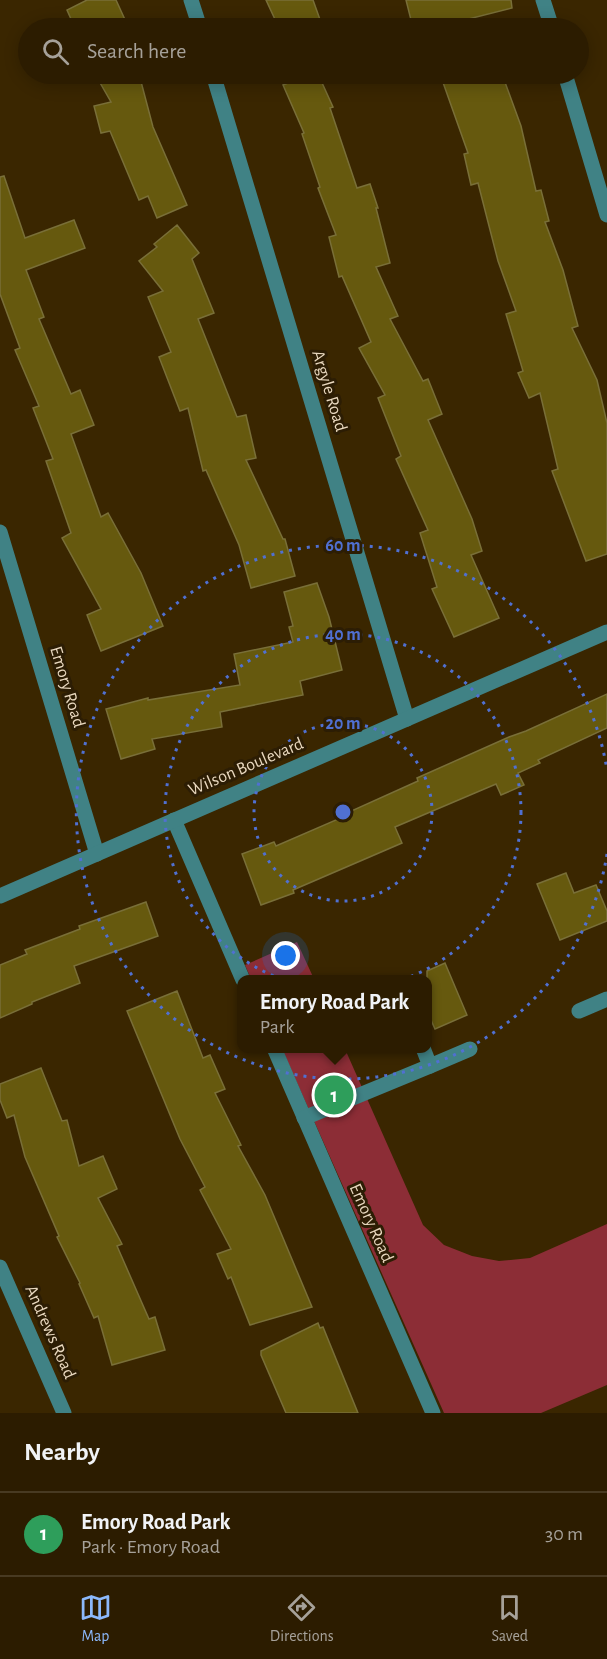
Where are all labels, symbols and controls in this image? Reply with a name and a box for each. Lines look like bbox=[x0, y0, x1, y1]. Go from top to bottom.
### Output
search box bbox=[18, 18, 589, 84]
icon: search bbox=[39, 35, 72, 68]
text: Search here bbox=[87, 40, 186, 62]
street label: Argyle Road bbox=[308, 348, 350, 434]
text: 60 m bbox=[325, 537, 361, 555]
text: 40 m bbox=[325, 626, 361, 644]
street label: Emory Road bbox=[46, 644, 88, 730]
text: 20 m bbox=[325, 715, 361, 733]
street label: Wilson Boulevard bbox=[186, 735, 306, 799]
centre of rings bbox=[333, 802, 353, 822]
your location bbox=[271, 941, 300, 970]
popup bbox=[237, 975, 432, 1053]
text: Emory Road Park bbox=[260, 991, 409, 1013]
text: Park bbox=[260, 1017, 294, 1037]
pin: 1 bbox=[314, 1072, 354, 1118]
street label: Emory Road bbox=[346, 1181, 396, 1265]
street label: Andrews Road bbox=[21, 1282, 79, 1382]
text: Nearby bbox=[24, 1439, 100, 1465]
text: Emory Road Park bbox=[81, 1511, 230, 1533]
text: 1 bbox=[40, 1524, 47, 1544]
text: 30 m bbox=[545, 1524, 583, 1544]
text: Park · Emory Road bbox=[81, 1537, 220, 1557]
tab: Map bbox=[79, 1591, 112, 1646]
tab: Directions bbox=[270, 1591, 334, 1646]
tab: Saved bbox=[491, 1591, 528, 1646]

